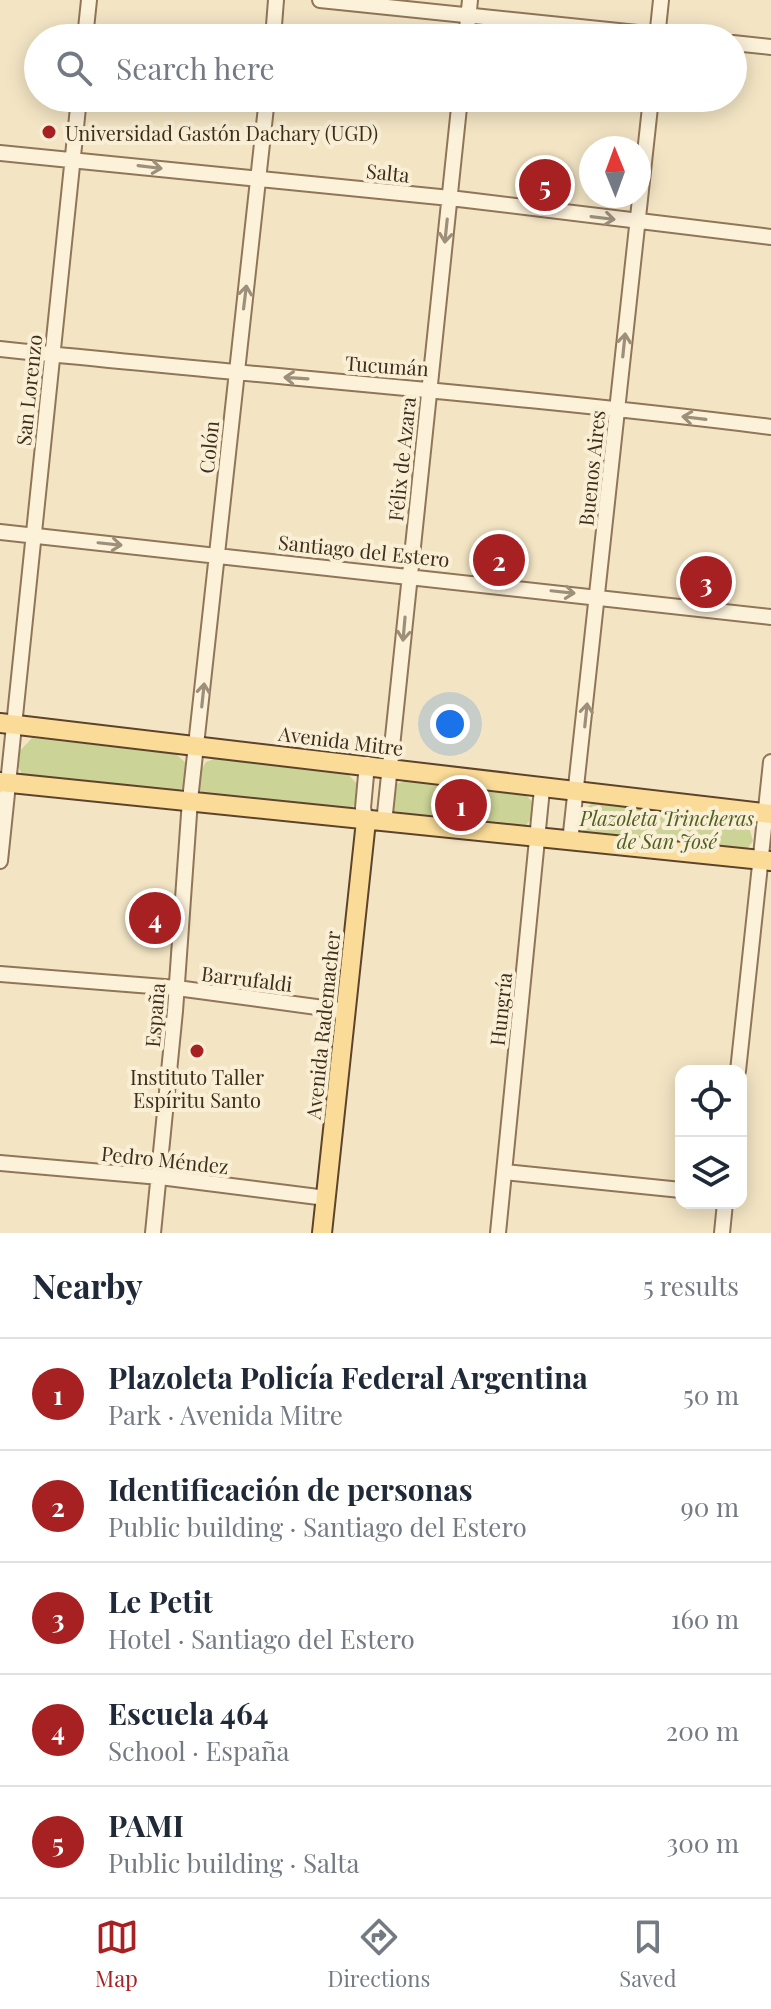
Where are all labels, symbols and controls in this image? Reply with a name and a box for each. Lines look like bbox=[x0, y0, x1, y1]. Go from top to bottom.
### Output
search box bbox=[24, 24, 747, 112]
icon: search bbox=[52, 46, 96, 90]
text: Search here bbox=[116, 48, 275, 88]
place label: Universidad Gastón Dachary (UGD) bbox=[65, 119, 378, 146]
marker: Universidad Gastón Dachary (UGD) bbox=[40, 123, 58, 141]
north arrow bbox=[579, 136, 651, 208]
pin: 5 bbox=[519, 155, 571, 215]
street label: Salta bbox=[365, 156, 411, 188]
one-way arrow bbox=[137, 160, 162, 175]
one-way arrow bbox=[589, 211, 616, 226]
one-way arrow bbox=[439, 217, 454, 244]
one-way arrow bbox=[238, 284, 253, 311]
one-way arrow bbox=[617, 332, 632, 359]
street label: San Lorenzo bbox=[9, 333, 47, 447]
street label: Tucumán bbox=[344, 349, 430, 381]
one-way arrow bbox=[283, 370, 310, 385]
street label: Félix de Azara bbox=[381, 396, 421, 522]
street label: Buenos Aires bbox=[571, 409, 611, 527]
one-way arrow bbox=[681, 410, 708, 425]
street label: Colón bbox=[192, 419, 224, 475]
street label: Santiago del Estero bbox=[277, 528, 451, 572]
pin: 2 bbox=[473, 530, 525, 590]
one-way arrow bbox=[96, 536, 123, 551]
pin: 3 bbox=[680, 552, 732, 612]
one-way arrow bbox=[549, 584, 576, 599]
one-way arrow bbox=[397, 615, 412, 642]
one-way arrow bbox=[195, 682, 210, 709]
one-way arrow bbox=[578, 702, 593, 729]
your location bbox=[430, 704, 470, 744]
street label: Avenida Mitre bbox=[276, 719, 405, 761]
pin: 1 bbox=[435, 775, 487, 835]
park label: Plazoleta Trincheras de San José bbox=[579, 804, 755, 854]
pin: 4 bbox=[129, 888, 181, 948]
street label: Avenida Rademacher bbox=[299, 929, 345, 1122]
street label: Barrufaldi bbox=[200, 959, 294, 997]
street label: Hungría bbox=[483, 971, 517, 1047]
street label: España bbox=[138, 982, 170, 1048]
marker: Instituto Taller Espíritu Santo bbox=[188, 1042, 206, 1060]
place label: Instituto Taller Espíritu Santo bbox=[130, 1063, 264, 1113]
map controls bbox=[675, 1065, 747, 1209]
button: locate bbox=[675, 1065, 747, 1137]
button: layers bbox=[675, 1137, 747, 1209]
street label: Pedro Méndez bbox=[100, 1139, 230, 1179]
text: Nearby bbox=[32, 1262, 143, 1308]
text: 5 results bbox=[643, 1268, 739, 1303]
text: Plazoleta Policía Federal Argentina bbox=[108, 1357, 588, 1397]
text: 1 bbox=[53, 1377, 63, 1412]
text: 50 m bbox=[683, 1377, 739, 1412]
text: Park · Avenida Mitre bbox=[108, 1397, 343, 1432]
text: Identificación de personas bbox=[108, 1469, 473, 1509]
text: 2 bbox=[51, 1489, 65, 1524]
text: 90 m bbox=[681, 1489, 739, 1524]
text: Public building · Santiago del Estero bbox=[108, 1509, 527, 1544]
text: Le Petit bbox=[108, 1581, 213, 1621]
text: 3 bbox=[52, 1601, 64, 1636]
text: 160 m bbox=[671, 1601, 739, 1636]
text: Hotel · Santiago del Estero bbox=[108, 1621, 415, 1656]
text: Escuela 464 bbox=[108, 1693, 269, 1733]
text: 4 bbox=[51, 1713, 65, 1748]
text: 200 m bbox=[666, 1713, 739, 1748]
text: School · España bbox=[108, 1733, 289, 1768]
text: PAMI bbox=[108, 1805, 184, 1845]
text: 5 bbox=[52, 1825, 64, 1860]
text: 300 m bbox=[667, 1825, 739, 1860]
text: Public building · Salta bbox=[108, 1845, 360, 1880]
tab: Map bbox=[95, 1915, 139, 1993]
tab: Directions bbox=[328, 1915, 430, 1993]
tab: Saved bbox=[619, 1915, 677, 1993]

